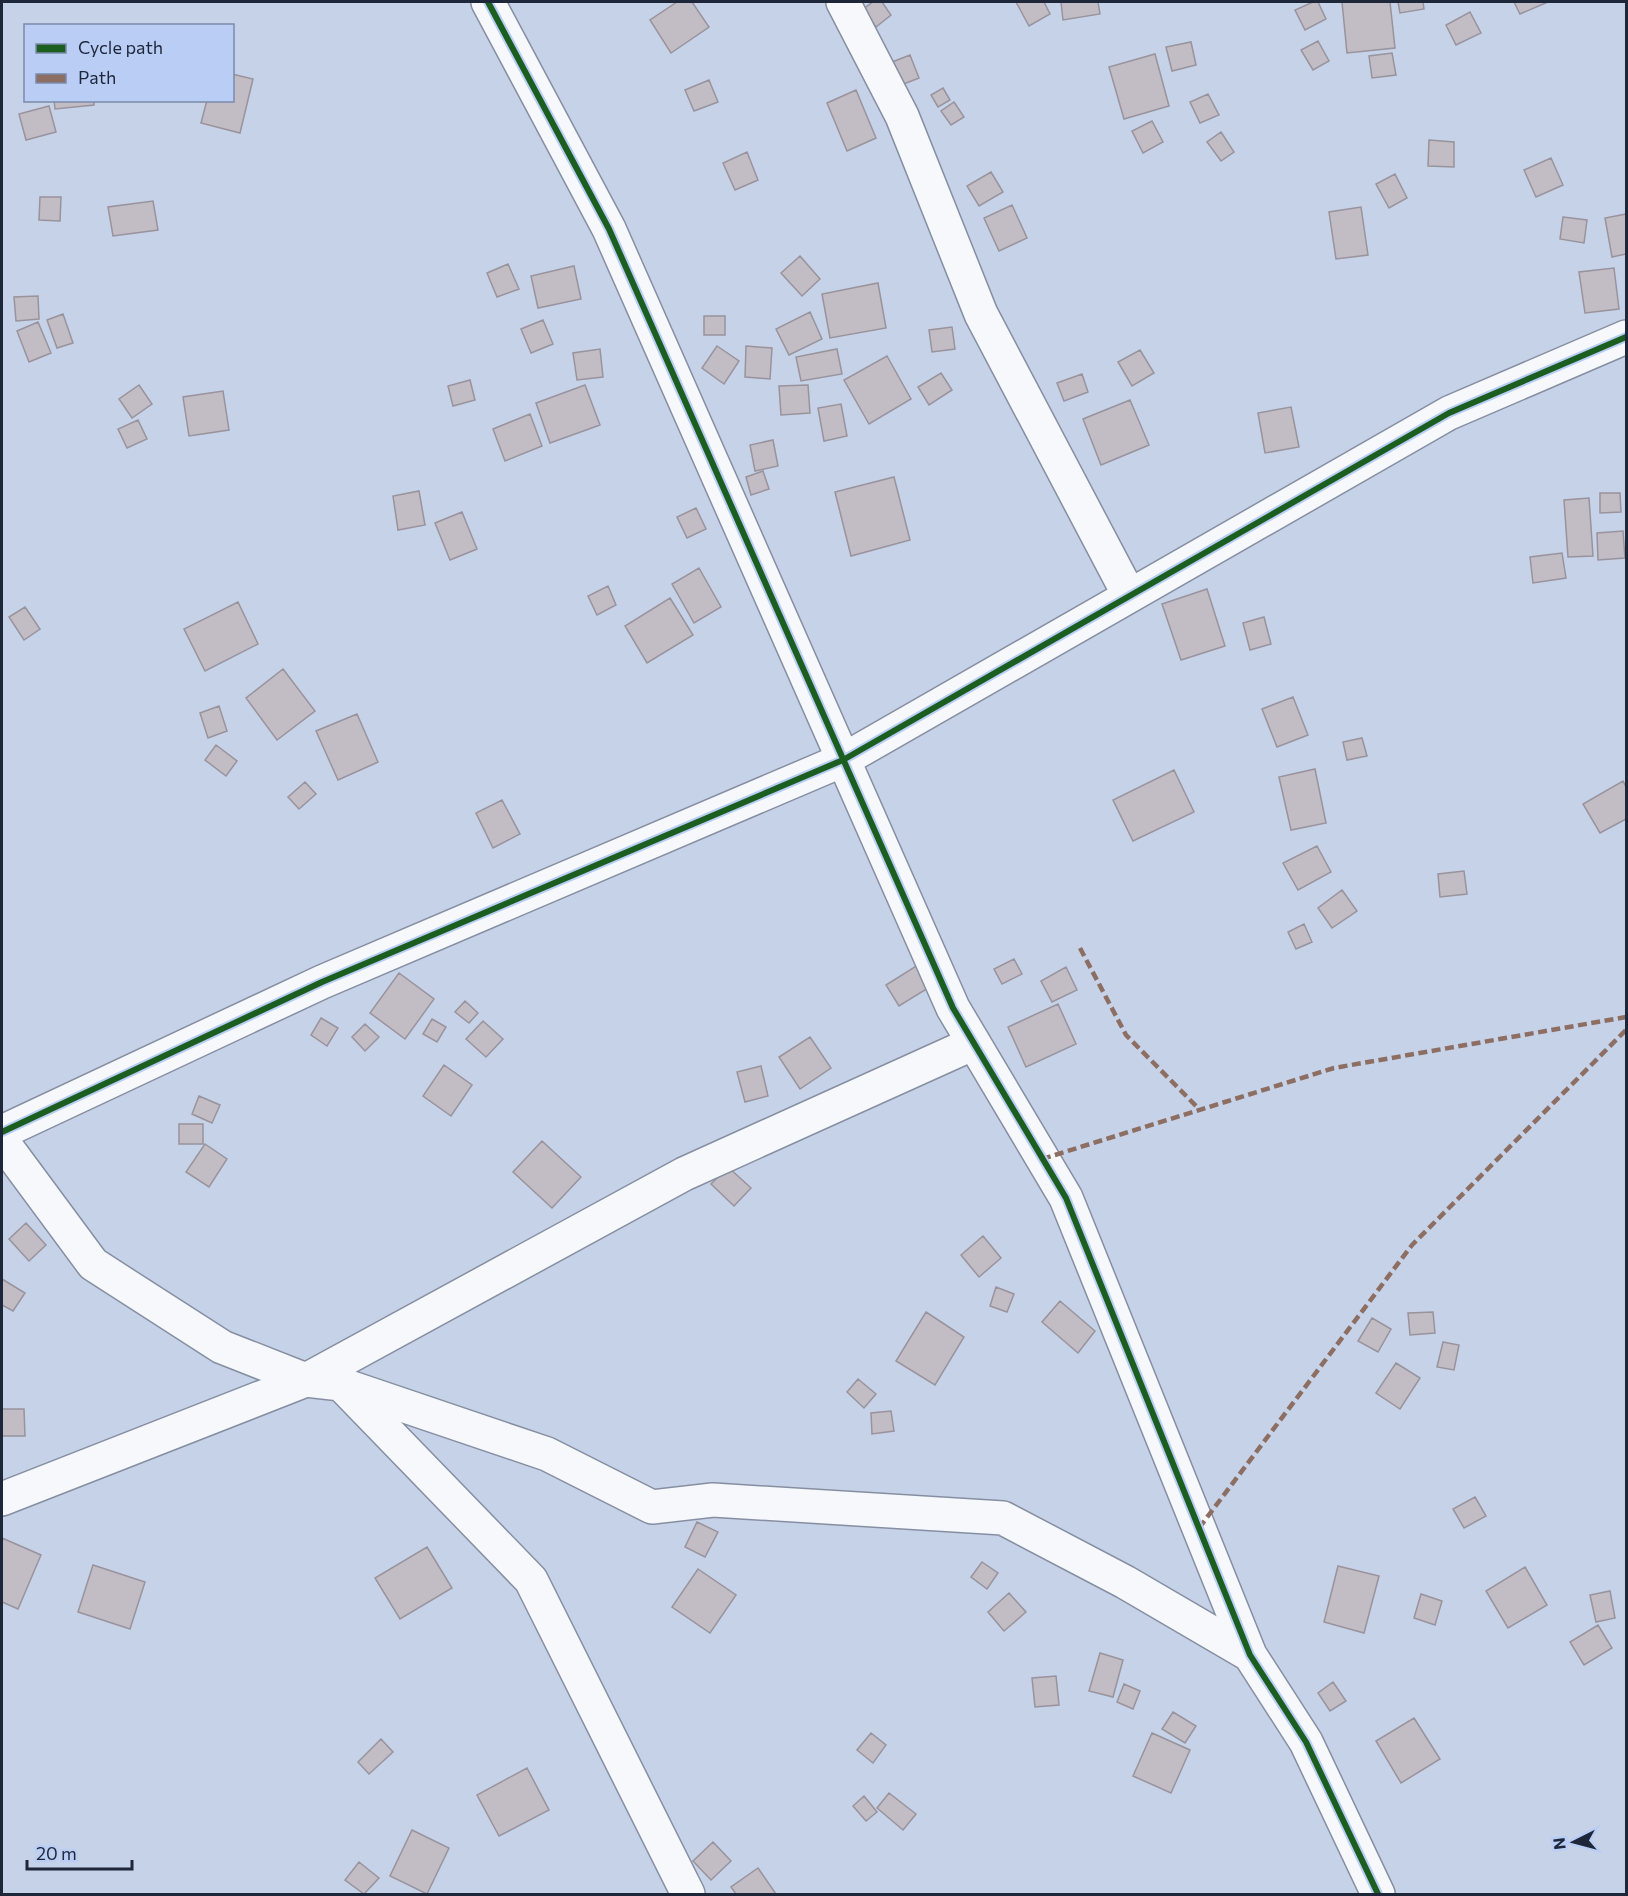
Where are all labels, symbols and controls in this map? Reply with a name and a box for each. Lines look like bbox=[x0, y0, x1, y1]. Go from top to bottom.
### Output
legend bbox=[24, 24, 234, 102]
text: Cycle path bbox=[78, 36, 163, 58]
text: Path bbox=[78, 66, 116, 88]
north arrow bbox=[1544, 1812, 1604, 1872]
scale bar bbox=[27, 1833, 132, 1871]
text: N bbox=[1549, 1837, 1569, 1851]
text: 20 m bbox=[36, 1842, 77, 1864]

